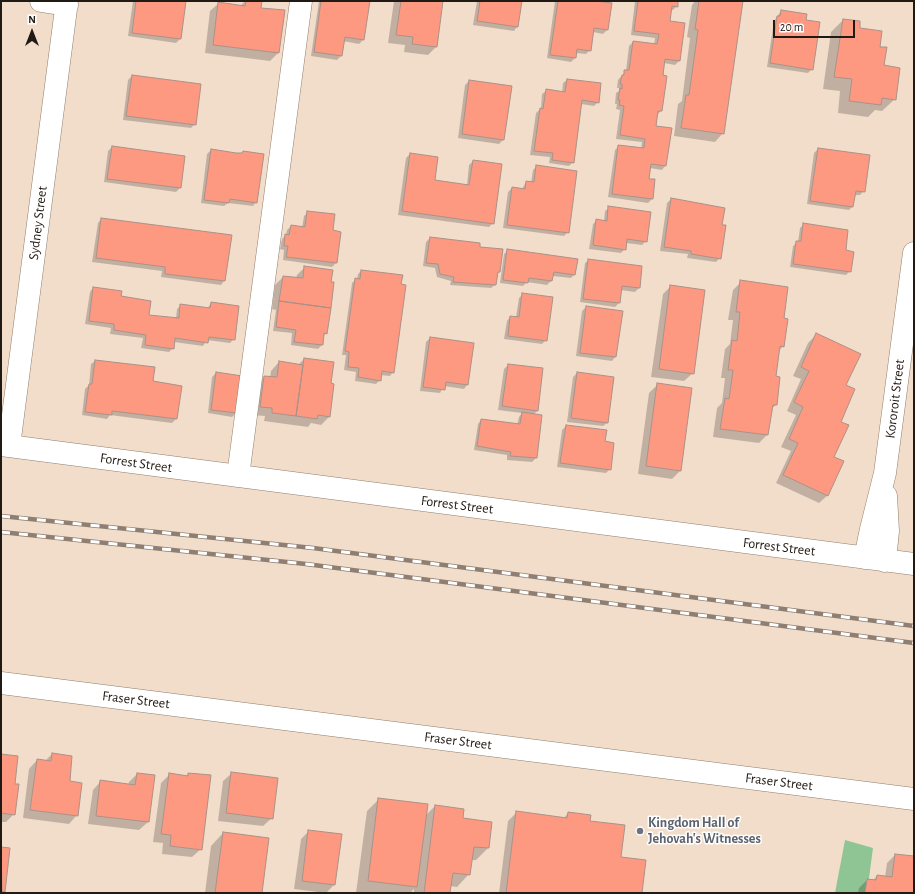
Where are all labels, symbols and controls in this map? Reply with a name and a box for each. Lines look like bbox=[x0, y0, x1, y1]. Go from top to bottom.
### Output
north arrow bbox=[12, 12, 52, 52]
scale bar bbox=[775, 12, 857, 38]
text: N bbox=[28, 14, 36, 25]
text: 20 m bbox=[780, 21, 803, 33]
street label: Sydney Street bbox=[25, 185, 51, 261]
street label: Kororoit Street bbox=[882, 358, 908, 440]
street label: Forrest Street bbox=[99, 450, 173, 476]
street label: Forrest Street bbox=[420, 492, 494, 518]
street label: Forrest Street bbox=[742, 534, 816, 560]
street label: Fraser Street bbox=[101, 688, 171, 712]
street label: Fraser Street bbox=[423, 729, 493, 753]
street label: Fraser Street bbox=[744, 770, 814, 794]
place label: Kingdom Hall of Jehovah's Witnesses bbox=[648, 815, 761, 848]
marker: Kingdom Hall of Jehovah's Witnesses bbox=[635, 826, 645, 836]

